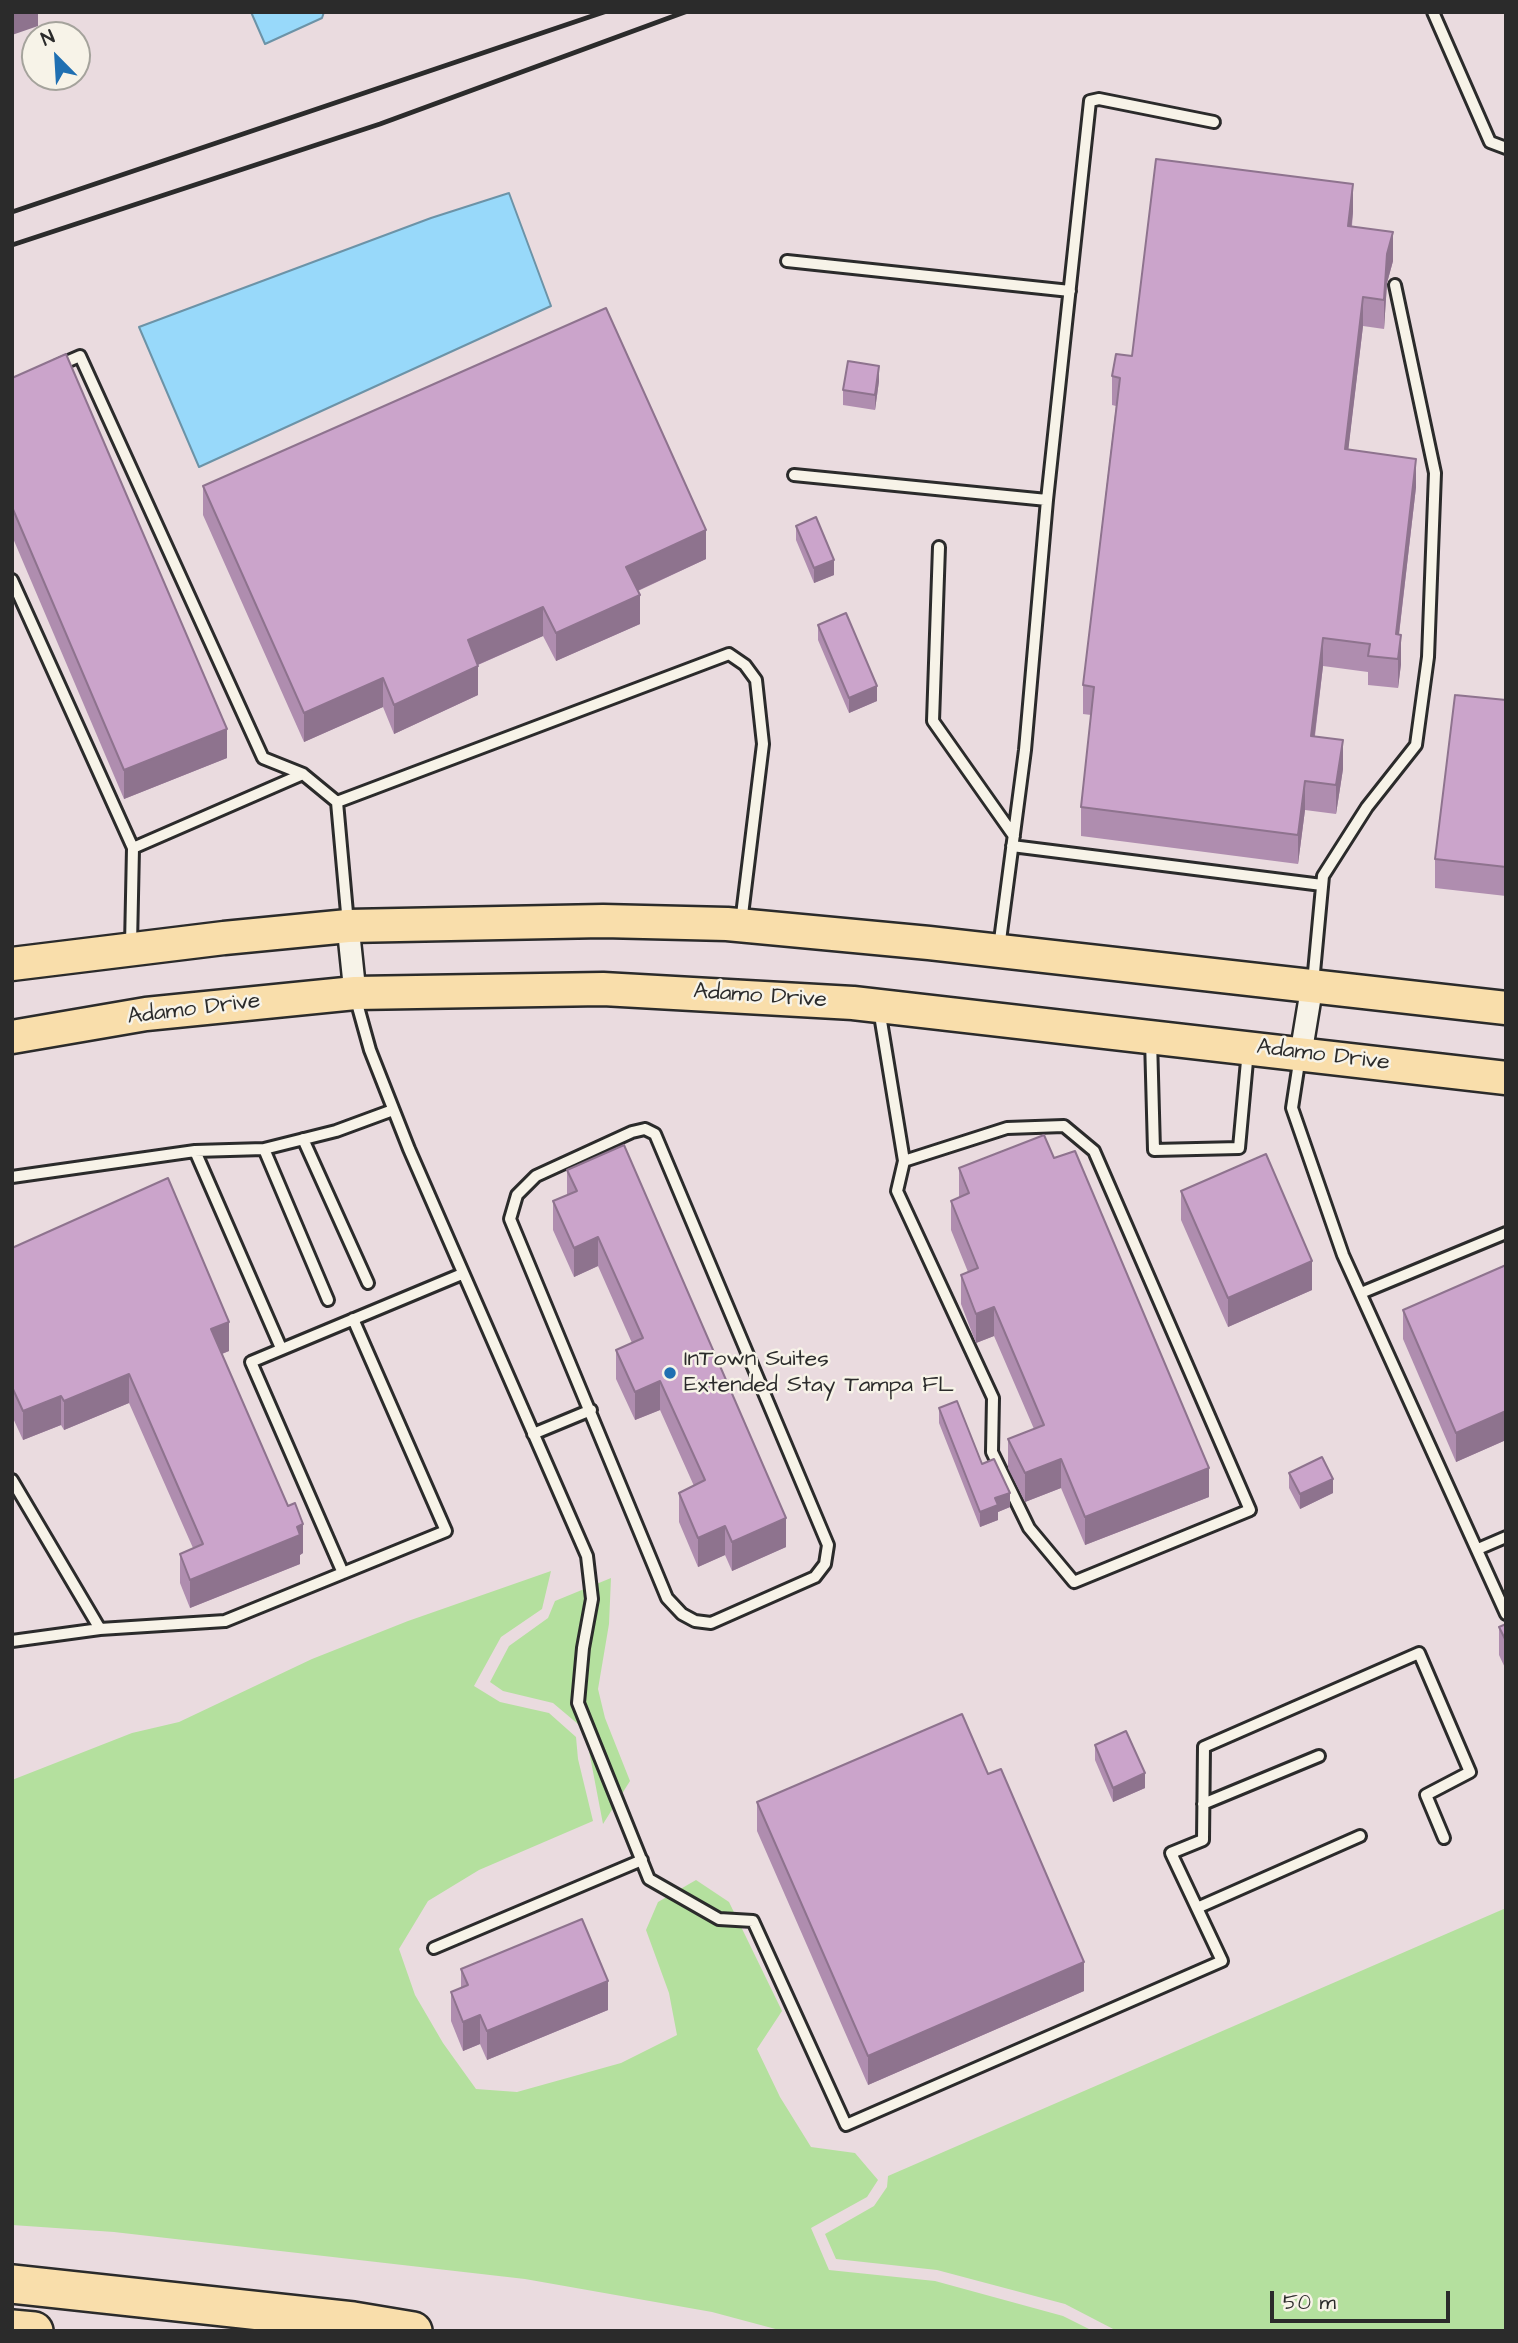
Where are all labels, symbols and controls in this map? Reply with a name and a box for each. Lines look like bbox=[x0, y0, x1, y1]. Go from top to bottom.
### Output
north arrow bbox=[21, 21, 91, 91]
text: N bbox=[37, 23, 59, 53]
street label: Adamo Drive bbox=[692, 979, 828, 1015]
street label: Adamo Drive bbox=[126, 988, 262, 1032]
street label: Adamo Drive bbox=[1255, 1034, 1391, 1078]
place label: InTown Suites Extended Stay Tampa FL bbox=[684, 1346, 954, 1400]
marker: InTown Suites Extended Stay Tampa FL bbox=[662, 1365, 678, 1381]
scale bar bbox=[1273, 2276, 1453, 2320]
text: 50 m bbox=[1283, 2288, 1336, 2317]

